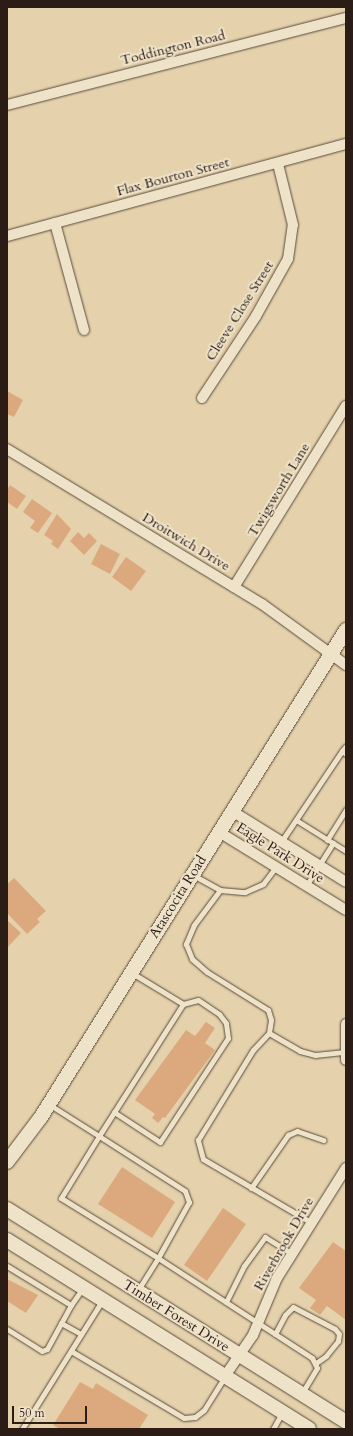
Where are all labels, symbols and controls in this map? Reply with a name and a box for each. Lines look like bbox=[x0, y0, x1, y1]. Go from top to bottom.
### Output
street label: Toddington Road bbox=[119, 27, 227, 69]
street label: Flax Bourton Street bbox=[115, 154, 231, 200]
street label: Cleeve Close Street bbox=[203, 258, 277, 364]
street label: Twigsworth Lane bbox=[244, 440, 314, 540]
street label: Droitwich Drive bbox=[139, 509, 233, 575]
street label: Eagle Park Drive bbox=[233, 819, 327, 887]
street label: Atascocita Road bbox=[146, 853, 210, 941]
street label: Riverbrook Drive bbox=[250, 1194, 318, 1294]
street label: Timber Forest Drive bbox=[120, 1276, 232, 1356]
scale bar bbox=[14, 1398, 89, 1424]
text: 50 m bbox=[19, 1405, 45, 1421]

